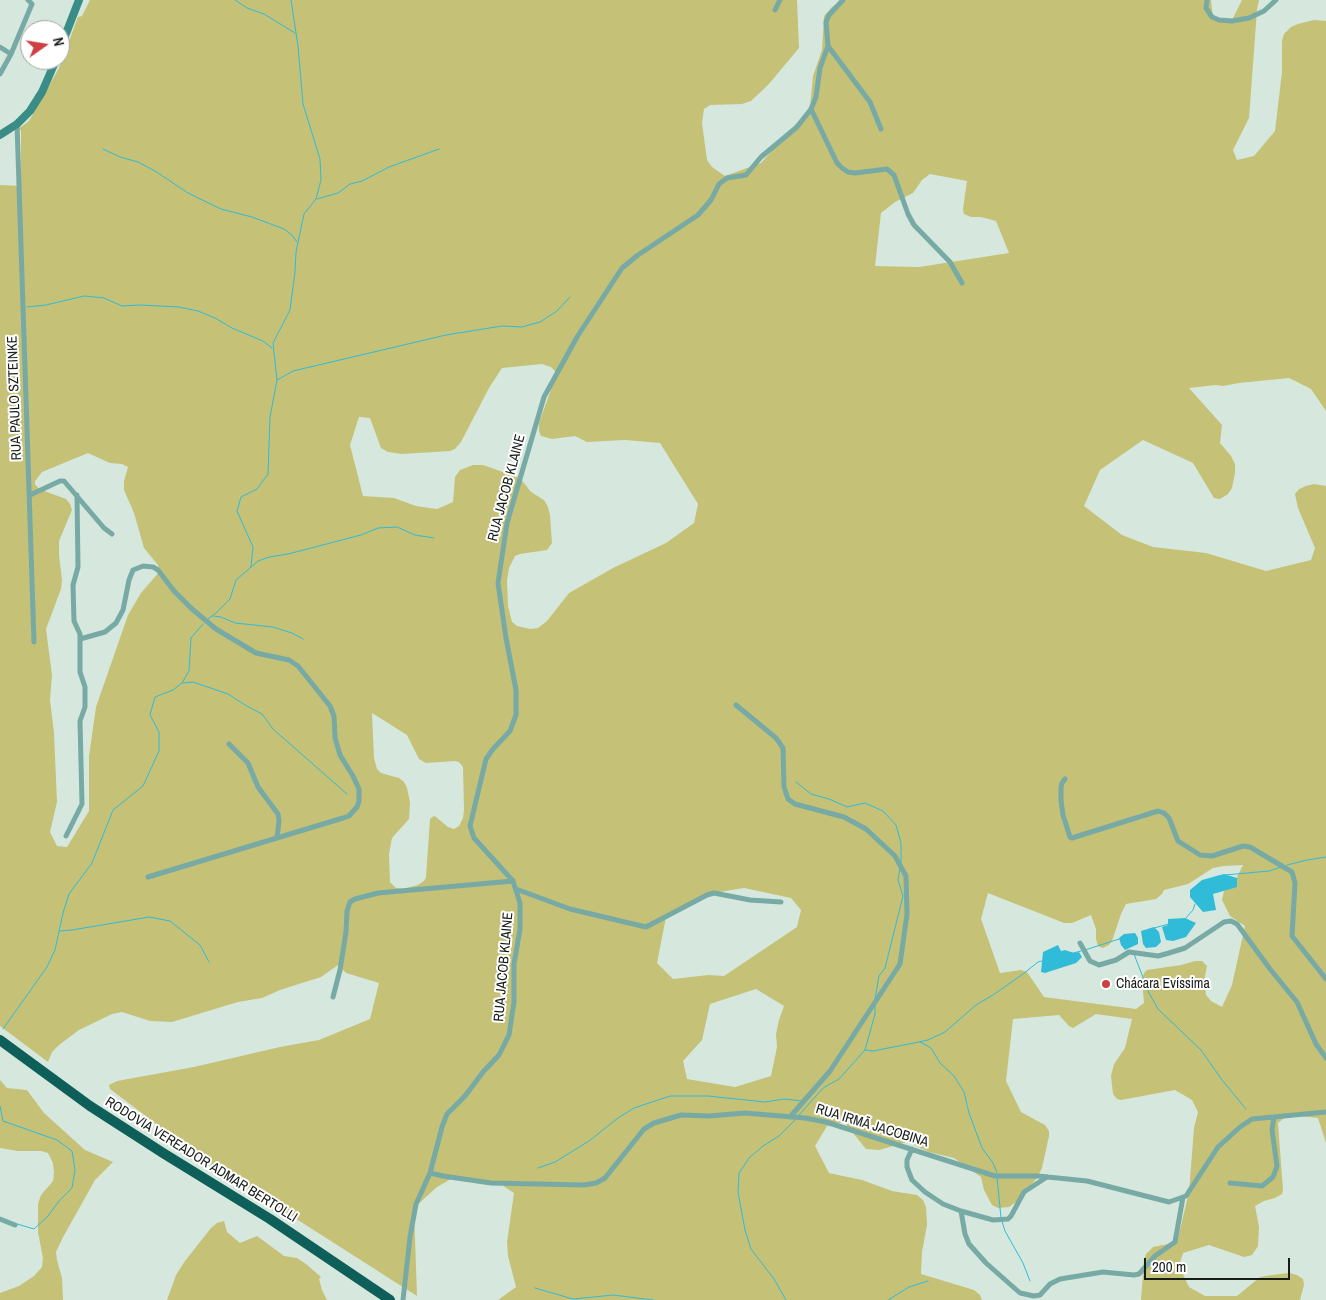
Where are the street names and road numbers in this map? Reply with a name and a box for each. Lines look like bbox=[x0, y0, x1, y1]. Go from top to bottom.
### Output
street label: RUA PAULO SZTEINKE bbox=[4, 335, 26, 461]
street label: RUA JACOB KLAINE bbox=[485, 433, 529, 543]
street label: RUA JACOB KLAINE bbox=[491, 912, 517, 1022]
street label: RODOVIA VEREADOR ADMAR BERTOLLI bbox=[102, 1094, 300, 1226]
street label: RUA IRMÃ JACOBINA bbox=[814, 1101, 930, 1151]

